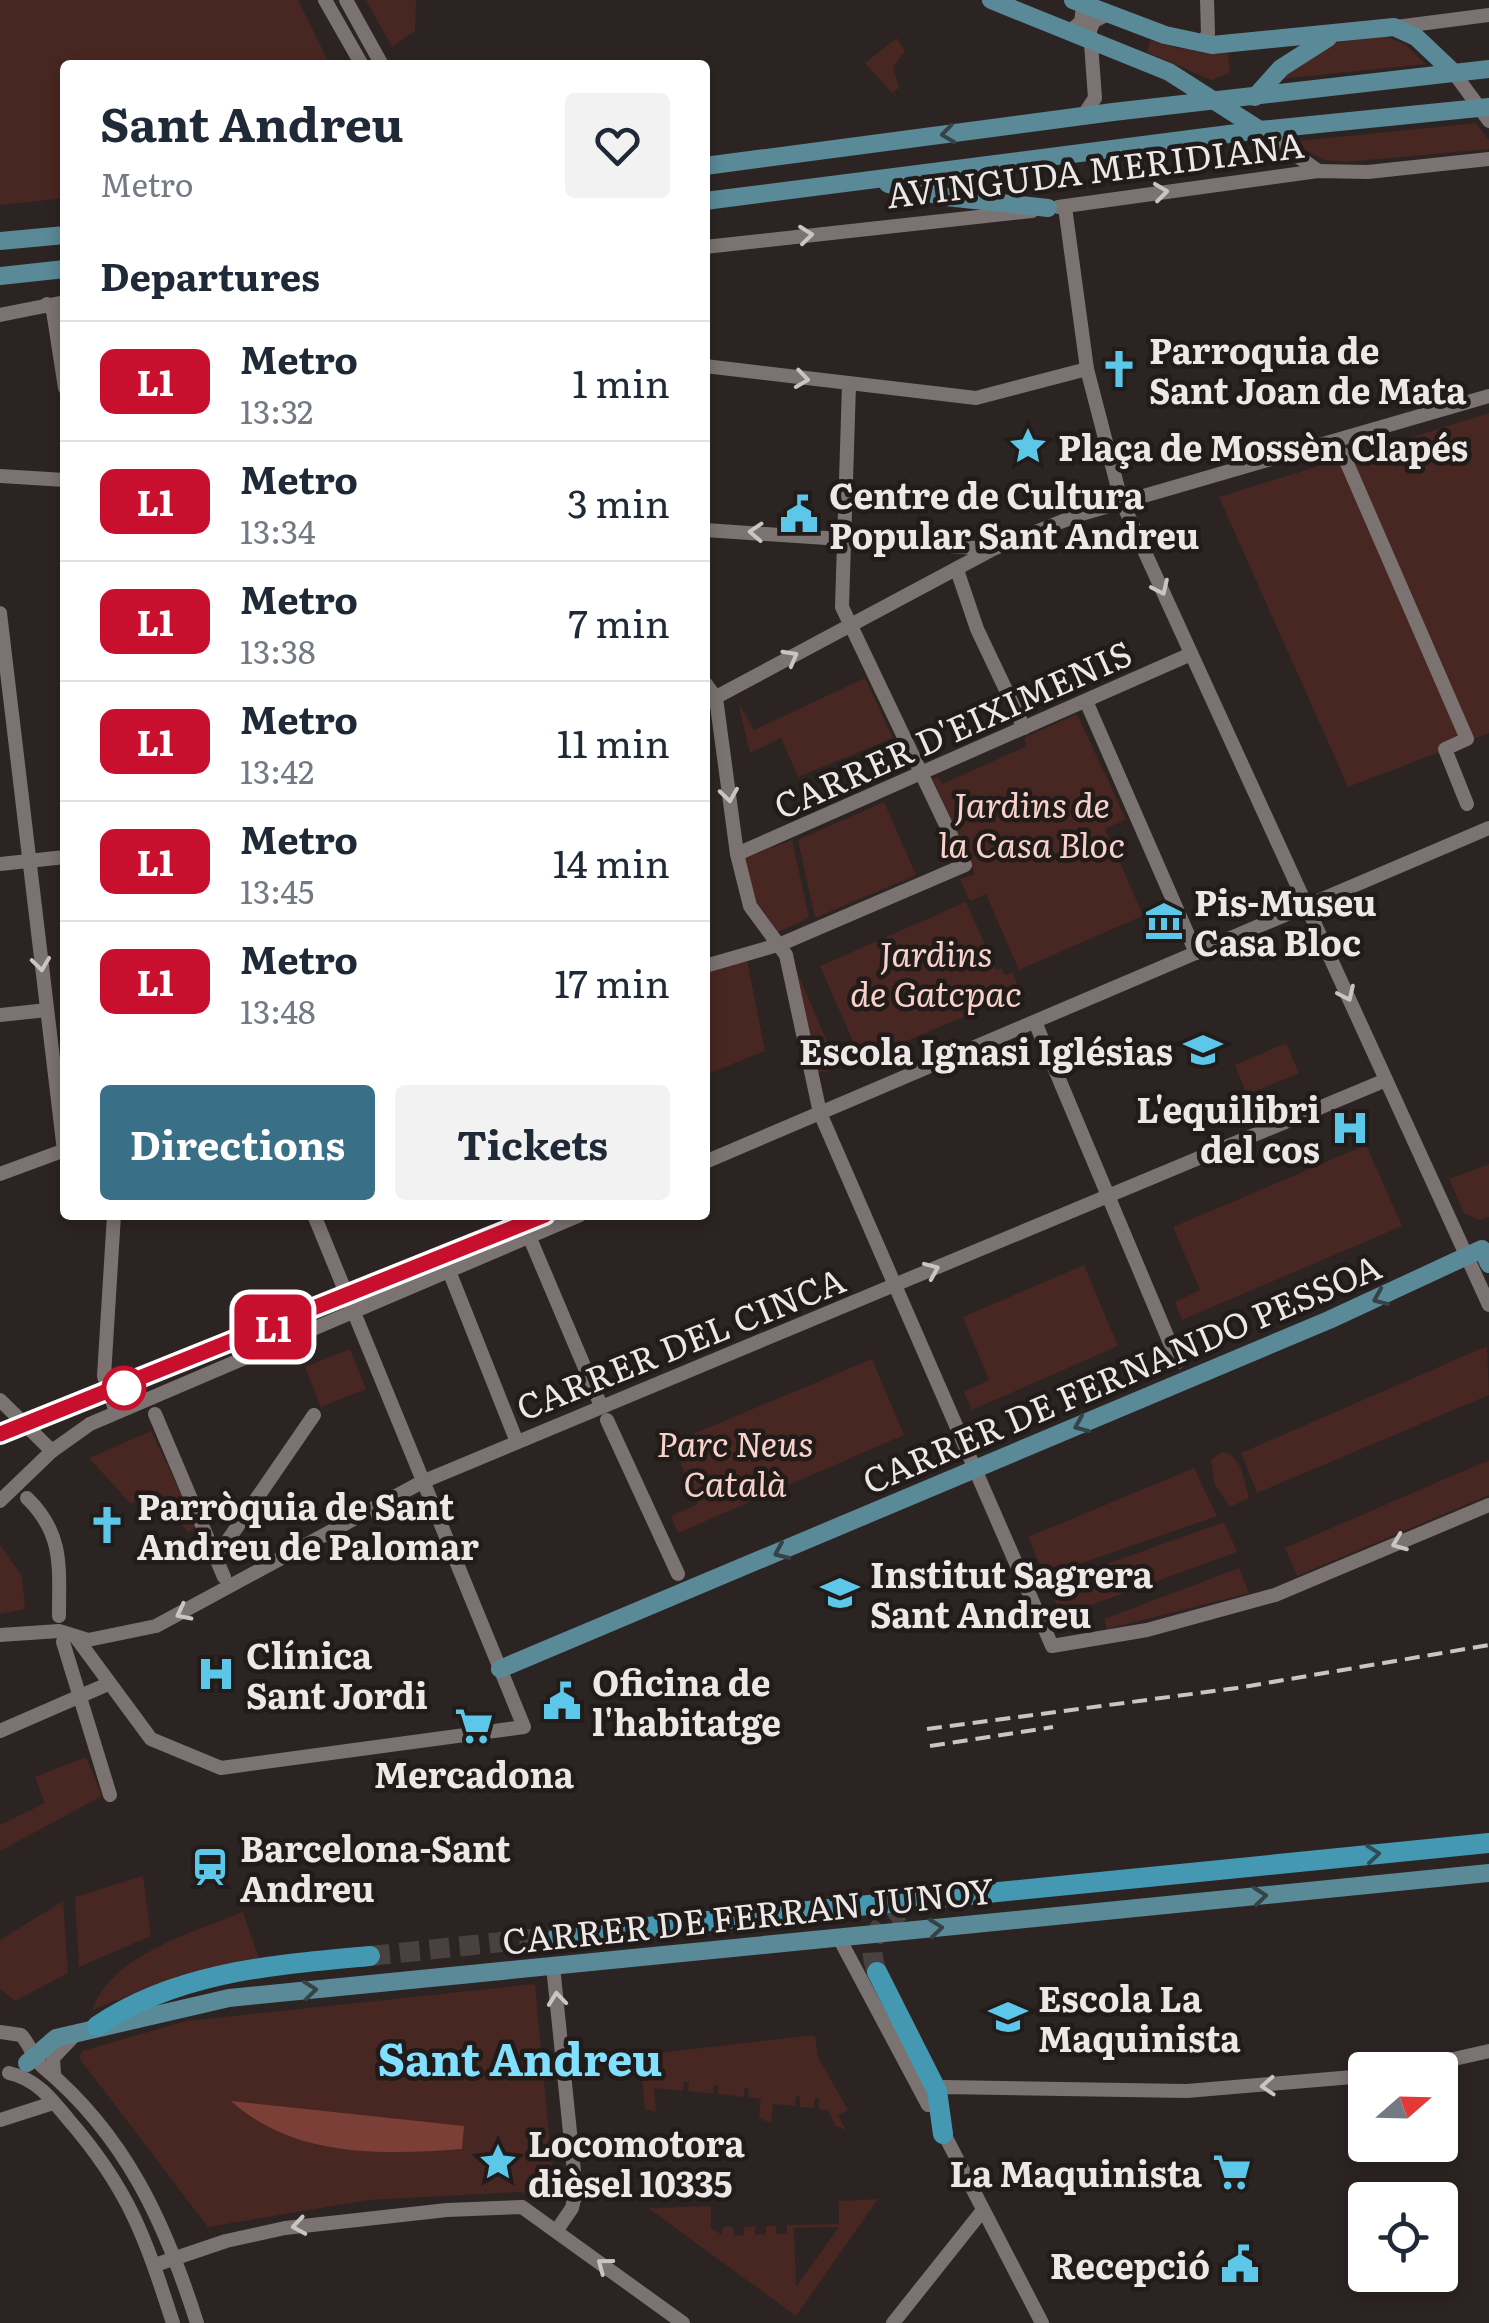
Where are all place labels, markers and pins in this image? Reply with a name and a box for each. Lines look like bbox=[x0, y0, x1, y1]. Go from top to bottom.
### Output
place label: Parroquia de Sant Joan de Mata bbox=[1149, 323, 1467, 415]
church icon: Parroquia de Sant Joan de Mata bbox=[1098, 348, 1140, 390]
place label: Plaça de Mossèn Clapés bbox=[1058, 420, 1468, 472]
place icon: Plaça de Mossèn Clapés bbox=[1007, 425, 1049, 467]
place label: Centre de Cultura Popular Sant Andreu bbox=[829, 468, 1199, 560]
public building icon: Centre de Cultura Popular Sant Andreu bbox=[778, 493, 820, 535]
place label: Pis-Museu Casa Bloc bbox=[1194, 875, 1377, 967]
museum icon: Pis-Museu Casa Bloc bbox=[1143, 900, 1185, 942]
place label: Escola Ignasi Iglésias bbox=[799, 1024, 1173, 1076]
school or university icon: Escola Ignasi Iglésias bbox=[1182, 1029, 1224, 1071]
place label: L'equilibri del cos bbox=[1136, 1082, 1320, 1174]
hospital icon: L'equilibri del cos bbox=[1329, 1107, 1371, 1149]
unlabelled marker bbox=[103, 1367, 145, 1409]
place label: Parròquia de Sant Andreu de Palomar bbox=[137, 1479, 479, 1571]
church icon: Parròquia de Sant Andreu de Palomar bbox=[86, 1504, 128, 1546]
place label: Institut Sagrera Sant Andreu bbox=[870, 1547, 1154, 1639]
school or university icon: Institut Sagrera Sant Andreu bbox=[819, 1572, 861, 1614]
place label: Clínica Sant Jordi bbox=[246, 1628, 428, 1720]
hospital icon: Clínica Sant Jordi bbox=[195, 1653, 237, 1695]
place label: Oficina de l'habitatge bbox=[592, 1655, 781, 1747]
public building icon: Oficina de l'habitatge bbox=[541, 1680, 583, 1722]
supermarket icon: Mercadona bbox=[453, 1705, 495, 1747]
place label: Mercadona bbox=[374, 1747, 575, 1799]
place label: Barcelona-Sant Andreu bbox=[240, 1821, 511, 1913]
station icon: Barcelona-Sant Andreu bbox=[189, 1846, 231, 1888]
place label: Escola La Maquinista bbox=[1038, 1971, 1241, 2063]
school or university icon: Escola La Maquinista bbox=[987, 1996, 1029, 2038]
place label: Locomotora dièsel 10335 bbox=[528, 2116, 745, 2208]
place icon: Locomotora dièsel 10335 bbox=[477, 2141, 519, 2183]
place label: La Maquinista bbox=[949, 2146, 1203, 2198]
supermarket icon: La Maquinista bbox=[1211, 2151, 1253, 2193]
place label: Recepció bbox=[1050, 2238, 1210, 2290]
public building icon: Recepció bbox=[1219, 2243, 1261, 2285]

